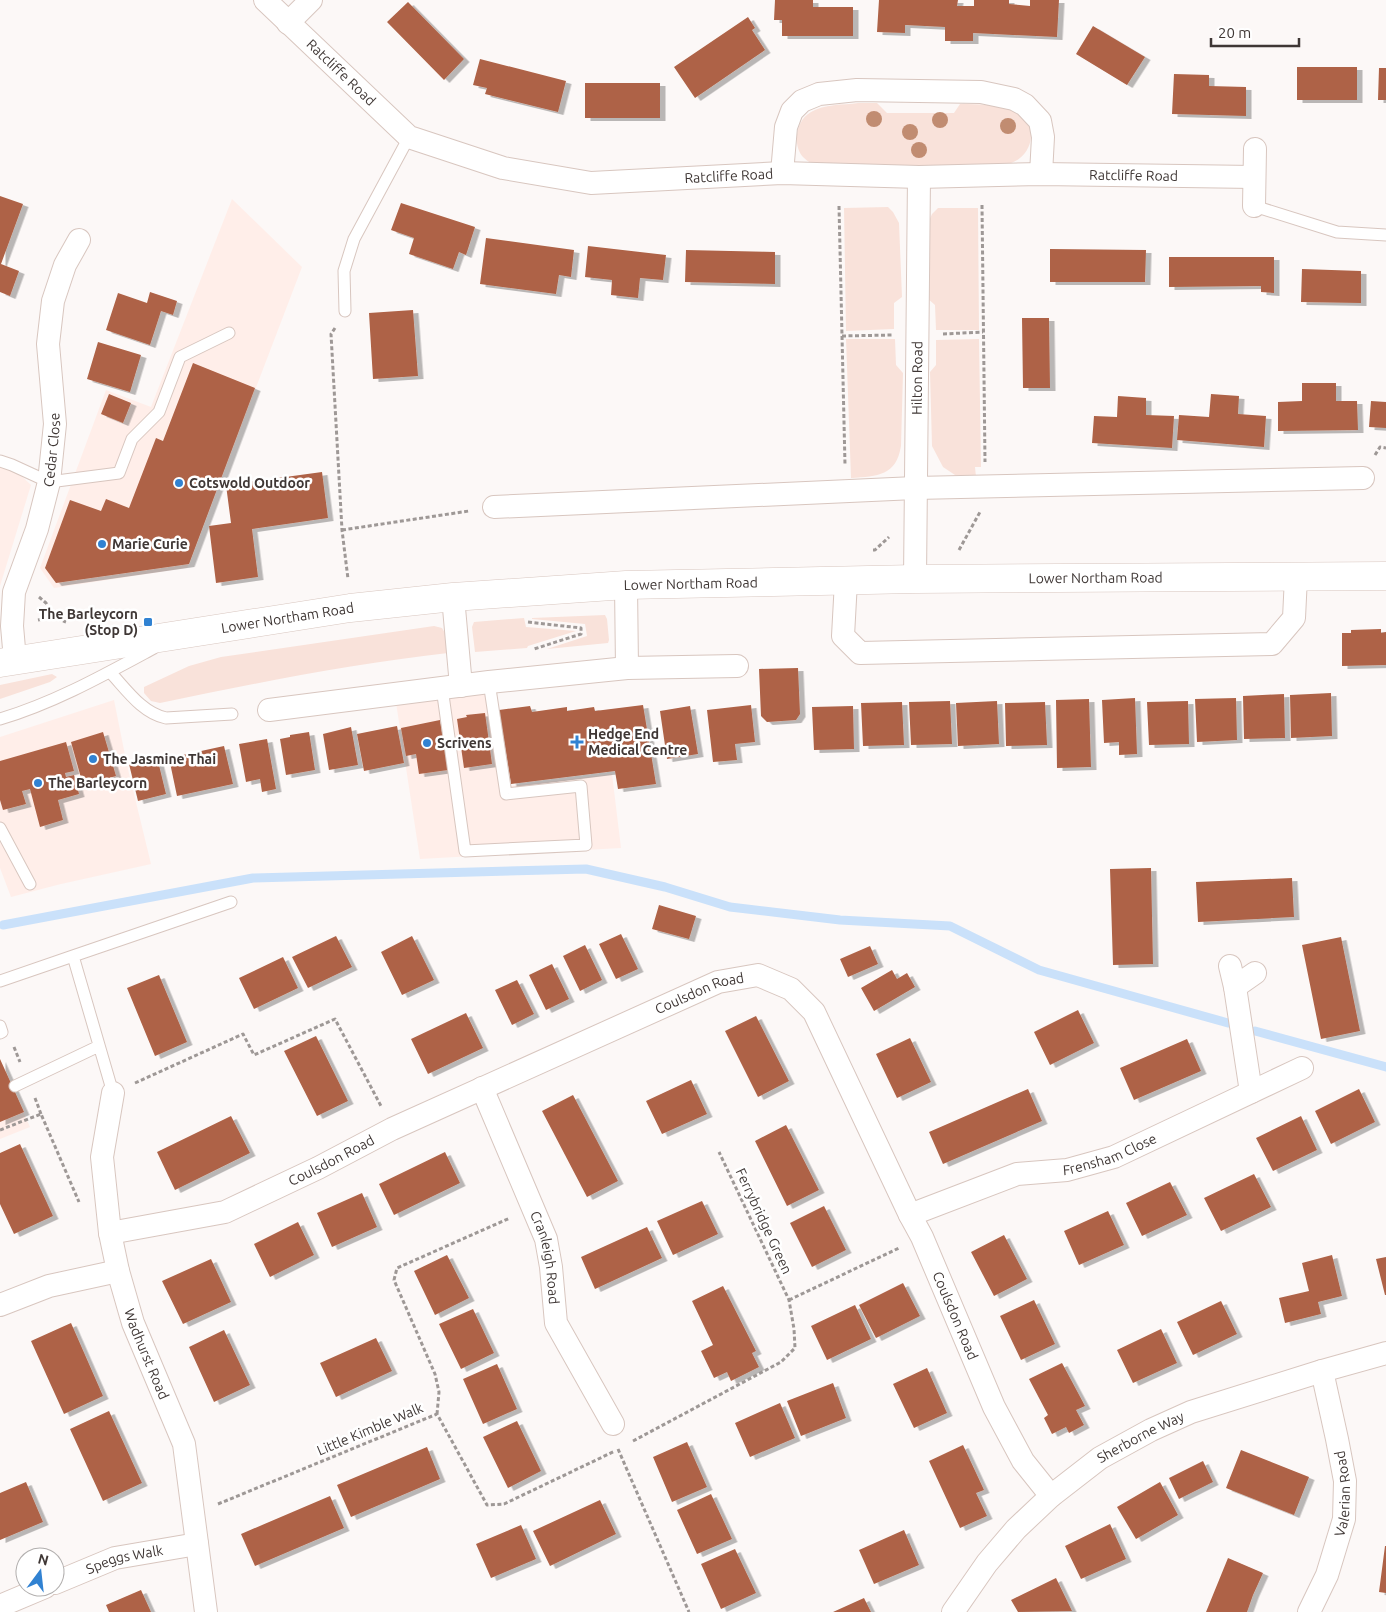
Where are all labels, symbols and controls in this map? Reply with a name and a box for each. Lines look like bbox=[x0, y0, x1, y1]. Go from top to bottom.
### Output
scale bar bbox=[1211, 15, 1298, 47]
text: 20 m bbox=[1218, 24, 1251, 41]
street label: Ratcliffe Road bbox=[303, 36, 379, 109]
street label: Ratcliffe Road bbox=[684, 165, 774, 186]
street label: Ratcliffe Road bbox=[1089, 167, 1178, 184]
street label: Hilton Road bbox=[909, 341, 925, 415]
street label: Cedar Close bbox=[40, 412, 63, 489]
place label: Cotswold Outdoor bbox=[189, 475, 310, 491]
marker: Cotswold Outdoor bbox=[173, 477, 185, 489]
place label: Marie Curie bbox=[112, 536, 188, 552]
marker: Marie Curie bbox=[96, 538, 108, 550]
street label: Lower Northam Road bbox=[1028, 569, 1163, 586]
street label: Lower Northam Road bbox=[623, 574, 758, 593]
street label: Lower Northam Road bbox=[220, 599, 355, 636]
place label: The Barleycorn (Stop D) bbox=[39, 606, 138, 638]
marker: The Barleycorn (Stop D) bbox=[142, 616, 154, 628]
place label: Hedge End Medical Centre bbox=[588, 726, 687, 758]
place label: Scrivens bbox=[437, 735, 492, 751]
marker: Hedge End Medical Centre bbox=[570, 735, 584, 749]
marker: Scrivens bbox=[421, 737, 433, 749]
place label: The Jasmine Thai bbox=[103, 751, 216, 767]
marker: The Jasmine Thai bbox=[87, 753, 99, 765]
place label: The Barleycorn bbox=[48, 775, 147, 791]
marker: The Barleycorn bbox=[32, 777, 44, 789]
street label: Coulsdon Road bbox=[652, 970, 745, 1017]
street label: Frensham Close bbox=[1062, 1130, 1159, 1178]
street label: Coulsdon Road bbox=[286, 1132, 377, 1189]
street label: Ferrybridge Green bbox=[732, 1166, 796, 1276]
street label: Cranleigh Road bbox=[527, 1208, 562, 1305]
street label: Coulsdon Road bbox=[930, 1269, 981, 1362]
street label: Wadhurst Road bbox=[121, 1307, 172, 1402]
street label: Little Kimble Walk bbox=[314, 1399, 426, 1459]
street label: Sherborne Way bbox=[1094, 1408, 1187, 1466]
street label: Valerian Road bbox=[1331, 1449, 1353, 1539]
street label: Speggs Walk bbox=[84, 1542, 164, 1577]
north arrow bbox=[15, 1547, 65, 1597]
text: N bbox=[36, 1550, 50, 1569]

